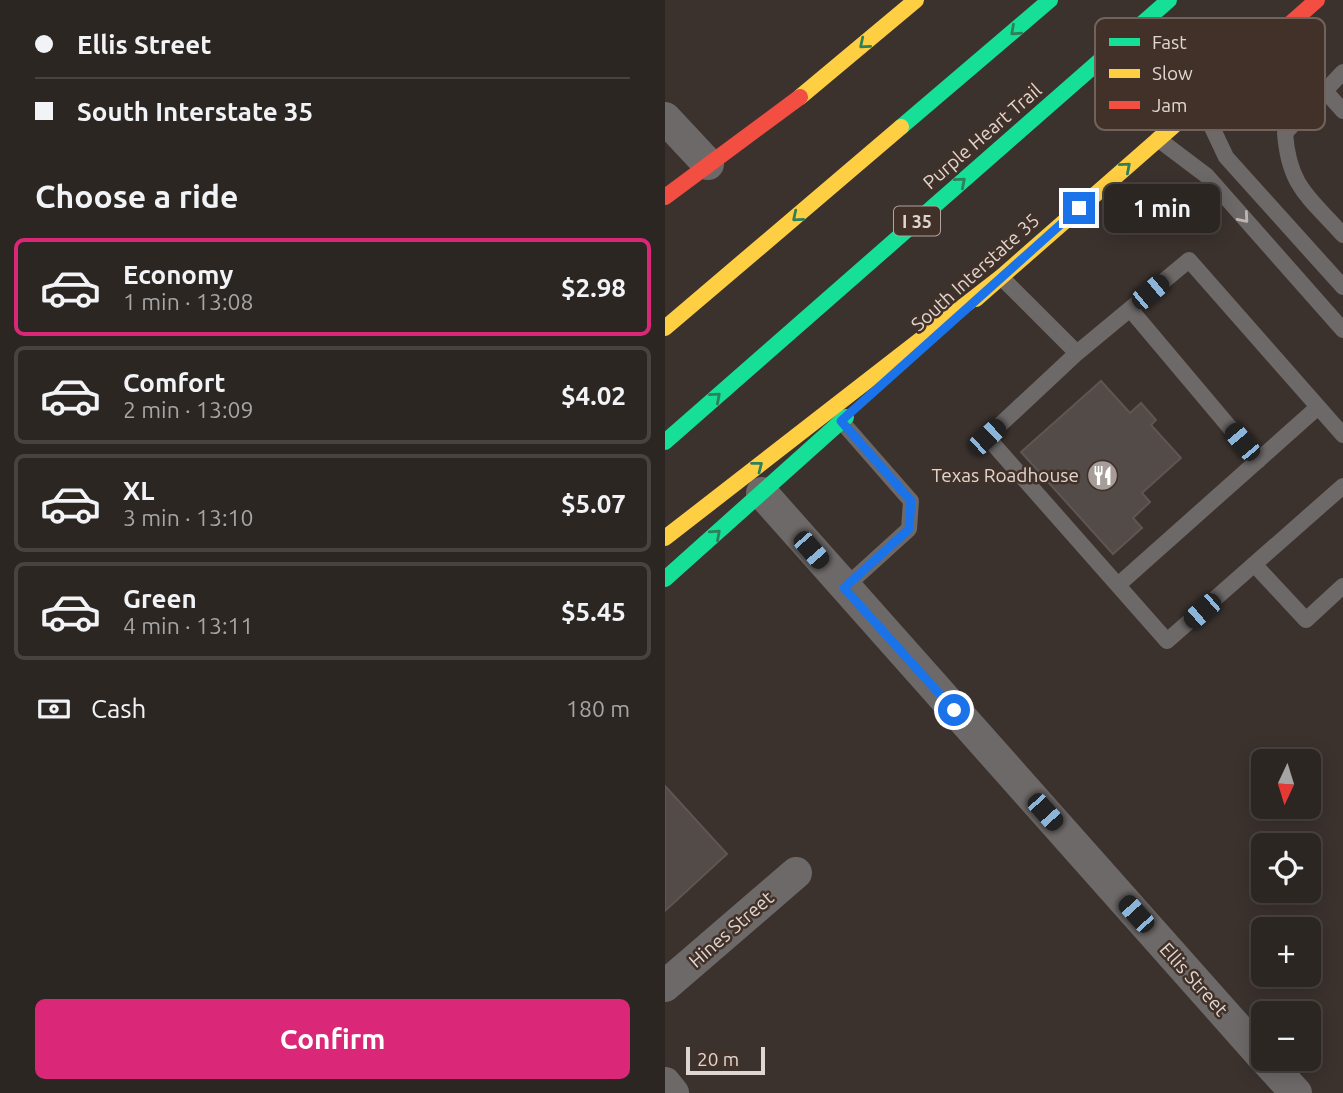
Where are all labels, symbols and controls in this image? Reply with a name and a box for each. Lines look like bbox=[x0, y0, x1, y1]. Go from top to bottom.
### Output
legend bbox=[1095, 18, 1325, 130]
one-way arrow bbox=[1010, 23, 1023, 35]
text: Ellis Street bbox=[77, 30, 212, 59]
text: Fast bbox=[1152, 31, 1187, 53]
one-way arrow bbox=[860, 36, 873, 48]
text: Slow bbox=[1152, 62, 1193, 84]
street label: Purple Heart Trail bbox=[918, 79, 1046, 193]
text: Jam bbox=[1152, 94, 1188, 116]
text: South Interstate 35 bbox=[77, 97, 313, 126]
one-way arrow bbox=[1118, 163, 1131, 175]
text: Choose a ride bbox=[35, 178, 238, 214]
one-way arrow bbox=[953, 178, 966, 190]
callout: 1 min bbox=[1103, 184, 1219, 232]
route end bbox=[1063, 192, 1095, 224]
text: 1 min bbox=[1133, 196, 1191, 221]
road number: I 35 bbox=[894, 206, 940, 236]
one-way arrow bbox=[792, 209, 805, 221]
street label: South Interstate 35 bbox=[906, 209, 1044, 335]
one-way arrow bbox=[1236, 209, 1248, 222]
icon: car bbox=[39, 256, 102, 319]
text: Economy bbox=[123, 260, 233, 289]
car bbox=[1128, 270, 1173, 314]
text: $2.98 bbox=[561, 273, 626, 302]
text: 1 min · 13:08 bbox=[123, 289, 254, 314]
icon: car bbox=[39, 364, 102, 427]
text: Comfort bbox=[123, 368, 226, 397]
text: $4.02 bbox=[561, 381, 626, 410]
one-way arrow bbox=[708, 393, 721, 405]
text: 2 min · 13:09 bbox=[123, 397, 254, 422]
car bbox=[965, 415, 1010, 459]
car bbox=[1221, 419, 1264, 465]
restaurant icon: Texas Roadhouse bbox=[1085, 458, 1119, 492]
one-way arrow bbox=[750, 462, 762, 475]
place label: Texas Roadhouse bbox=[932, 464, 1079, 486]
icon: car bbox=[39, 472, 102, 535]
text: XL bbox=[123, 476, 154, 505]
text: $5.07 bbox=[561, 489, 626, 518]
text: 3 min · 13:10 bbox=[123, 505, 254, 530]
car bbox=[790, 527, 833, 573]
one-way arrow bbox=[708, 530, 721, 542]
icon: car bbox=[39, 580, 102, 643]
text: Green bbox=[123, 584, 197, 613]
car bbox=[1180, 589, 1225, 633]
text: $5.45 bbox=[561, 597, 626, 626]
text: 4 min · 13:11 bbox=[123, 613, 254, 638]
icon: cash bbox=[35, 690, 73, 728]
text: Cash bbox=[91, 694, 146, 723]
route start bbox=[938, 694, 970, 726]
text: 180 m bbox=[566, 696, 630, 721]
north arrow bbox=[1251, 749, 1321, 819]
map controls bbox=[1251, 749, 1321, 1071]
car bbox=[1024, 789, 1067, 835]
button: locate bbox=[1251, 833, 1321, 903]
street label: Hines Street bbox=[684, 886, 778, 972]
car bbox=[1115, 891, 1158, 937]
button: + bbox=[1251, 917, 1321, 987]
street label: Ellis Street bbox=[1155, 938, 1233, 1021]
button: Confirm bbox=[35, 999, 630, 1079]
button: − bbox=[1251, 1001, 1321, 1071]
scale bar bbox=[686, 1044, 765, 1076]
text: 20 m bbox=[697, 1048, 739, 1070]

